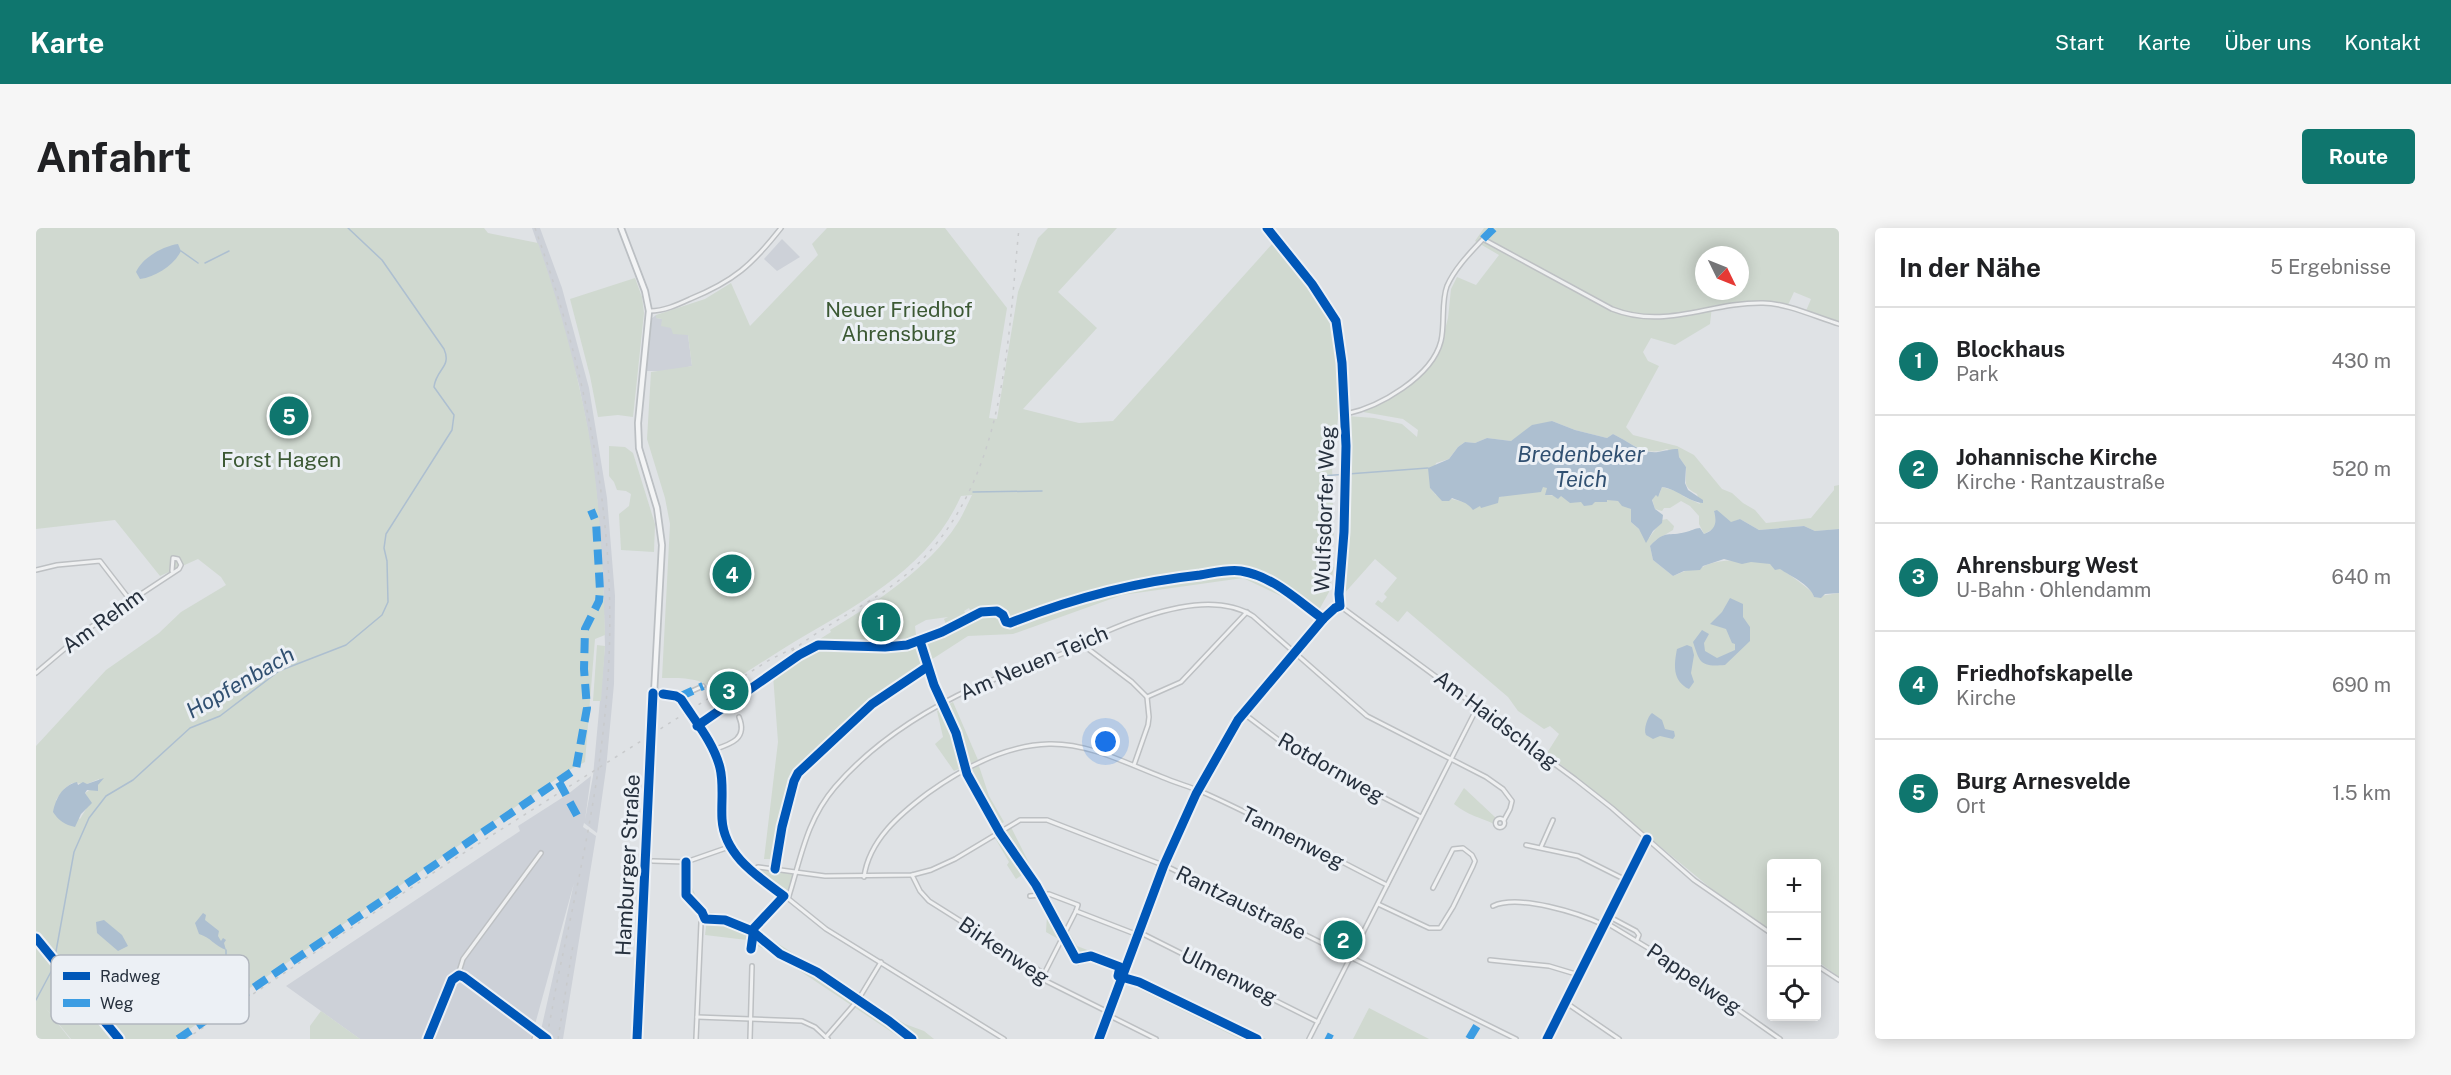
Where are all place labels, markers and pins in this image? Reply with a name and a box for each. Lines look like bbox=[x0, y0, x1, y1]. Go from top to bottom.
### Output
pin: 5 bbox=[270, 394, 308, 438]
pin: 4 bbox=[712, 552, 752, 596]
pin: 1 bbox=[862, 600, 900, 644]
pin: 3 bbox=[710, 668, 748, 714]
pin: 2 bbox=[1324, 918, 1362, 962]

